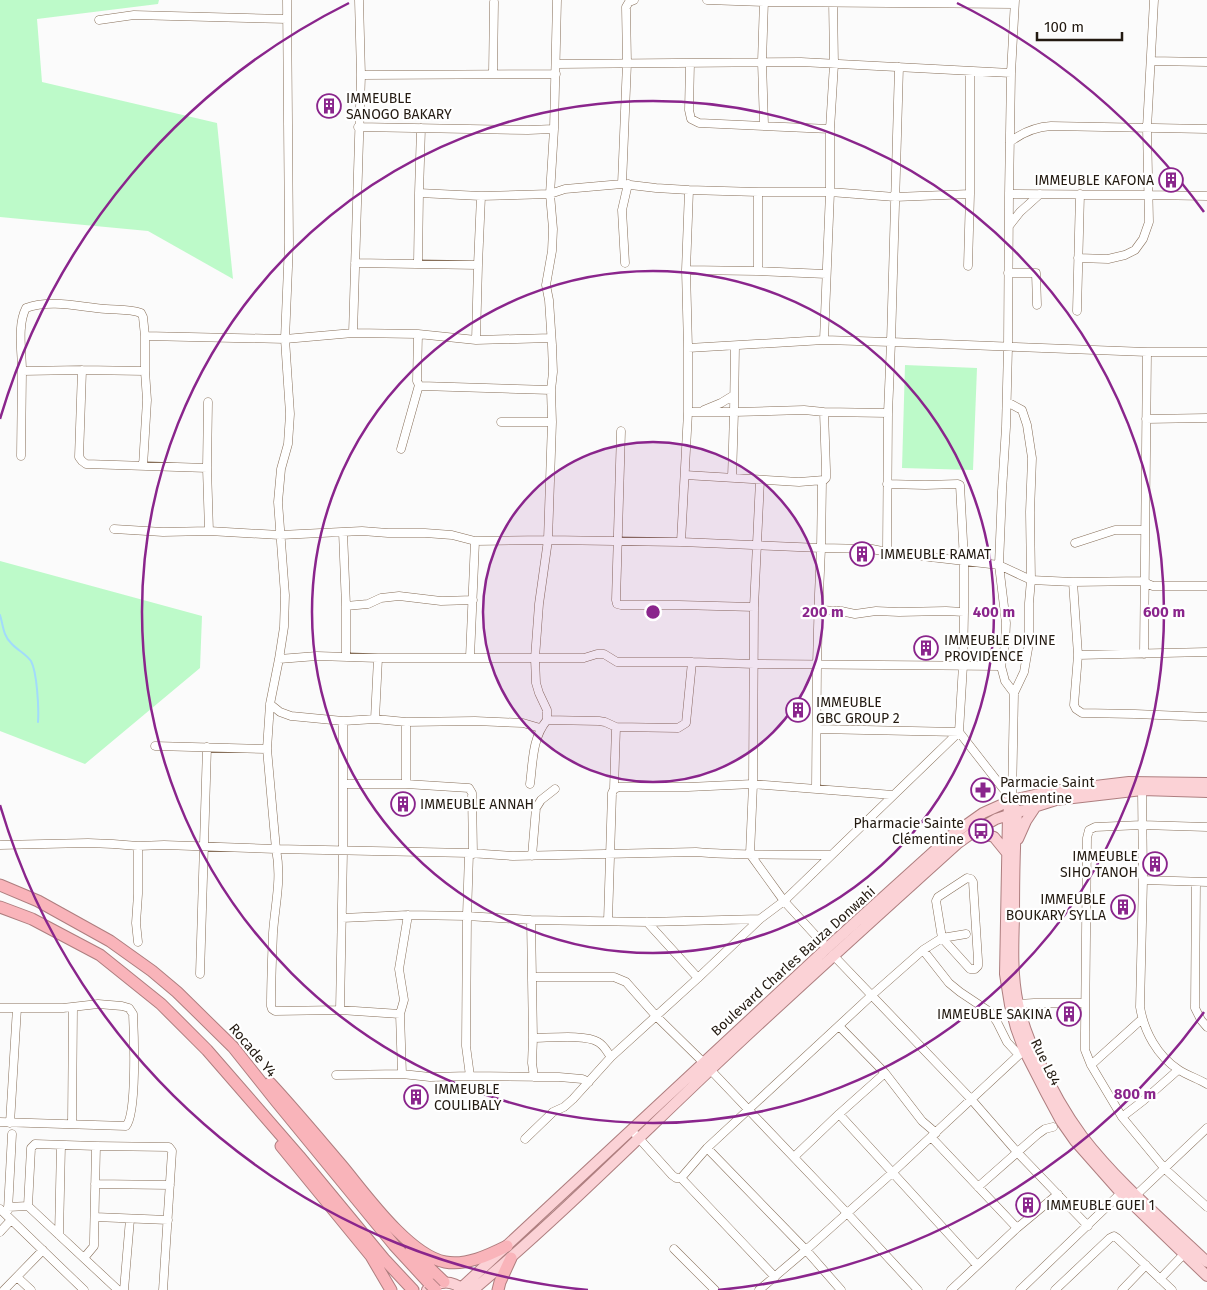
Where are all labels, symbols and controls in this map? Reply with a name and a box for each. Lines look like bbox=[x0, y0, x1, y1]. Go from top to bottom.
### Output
scale bar bbox=[1037, 10, 1122, 42]
text: 100 m bbox=[1044, 18, 1084, 36]
place label: IMMEUBLE SANOGO BAKARY bbox=[346, 90, 452, 123]
building icon: IMMEUBLE SANOGO BAKARY bbox=[316, 93, 342, 119]
building icon: IMMEUBLE KAFONA bbox=[1158, 167, 1184, 193]
place label: IMMEUBLE KAFONA bbox=[1034, 172, 1154, 189]
building icon: IMMEUBLE RAMAT bbox=[849, 541, 875, 567]
place label: IMMEUBLE RAMAT bbox=[880, 546, 992, 563]
centre of rings bbox=[644, 603, 662, 621]
text: 200 m bbox=[802, 603, 844, 621]
text: 400 m bbox=[973, 603, 1015, 621]
text: 600 m bbox=[1143, 603, 1185, 621]
place label: IMMEUBLE DIVINE PROVIDENCE bbox=[944, 632, 1055, 665]
building icon: IMMEUBLE DIVINE PROVIDENCE bbox=[913, 635, 939, 661]
place label: IMMEUBLE GBC GROUP 2 bbox=[816, 694, 900, 727]
building icon: IMMEUBLE GBC GROUP 2 bbox=[785, 697, 811, 723]
place label: Parmacie Saint Clementine bbox=[1000, 774, 1095, 807]
pharmacy icon: Parmacie Saint Clementine bbox=[970, 777, 996, 803]
building icon: IMMEUBLE ANNAH bbox=[390, 791, 416, 817]
place label: IMMEUBLE ANNAH bbox=[420, 796, 534, 813]
place label: Pharmacie Sainte Clémentine bbox=[853, 815, 964, 848]
bus stop icon: Pharmacie Sainte Clémentine bbox=[968, 818, 994, 844]
place label: IMMEUBLE SIHO TANOH bbox=[1060, 848, 1138, 881]
building icon: IMMEUBLE SIHO TANOH bbox=[1142, 851, 1168, 877]
street label: Boulevard Charles Bauza Donwahi bbox=[708, 883, 879, 1040]
place label: IMMEUBLE BOUKARY SYLLA bbox=[1006, 891, 1106, 924]
building icon: IMMEUBLE BOUKARY SYLLA bbox=[1110, 894, 1136, 920]
building icon: IMMEUBLE SAKINA bbox=[1056, 1001, 1082, 1027]
place label: IMMEUBLE SAKINA bbox=[937, 1006, 1052, 1023]
street label: Rocade Y4 bbox=[225, 1020, 280, 1081]
street label: Rue L84 bbox=[1027, 1036, 1064, 1089]
place label: IMMEUBLE COULIBALY bbox=[434, 1081, 502, 1114]
building icon: IMMEUBLE COULIBALY bbox=[403, 1084, 429, 1110]
text: 800 m bbox=[1114, 1085, 1156, 1103]
building icon: IMMEUBLE GUEI 1 bbox=[1015, 1192, 1041, 1218]
place label: IMMEUBLE GUEI 1 bbox=[1046, 1197, 1155, 1214]

